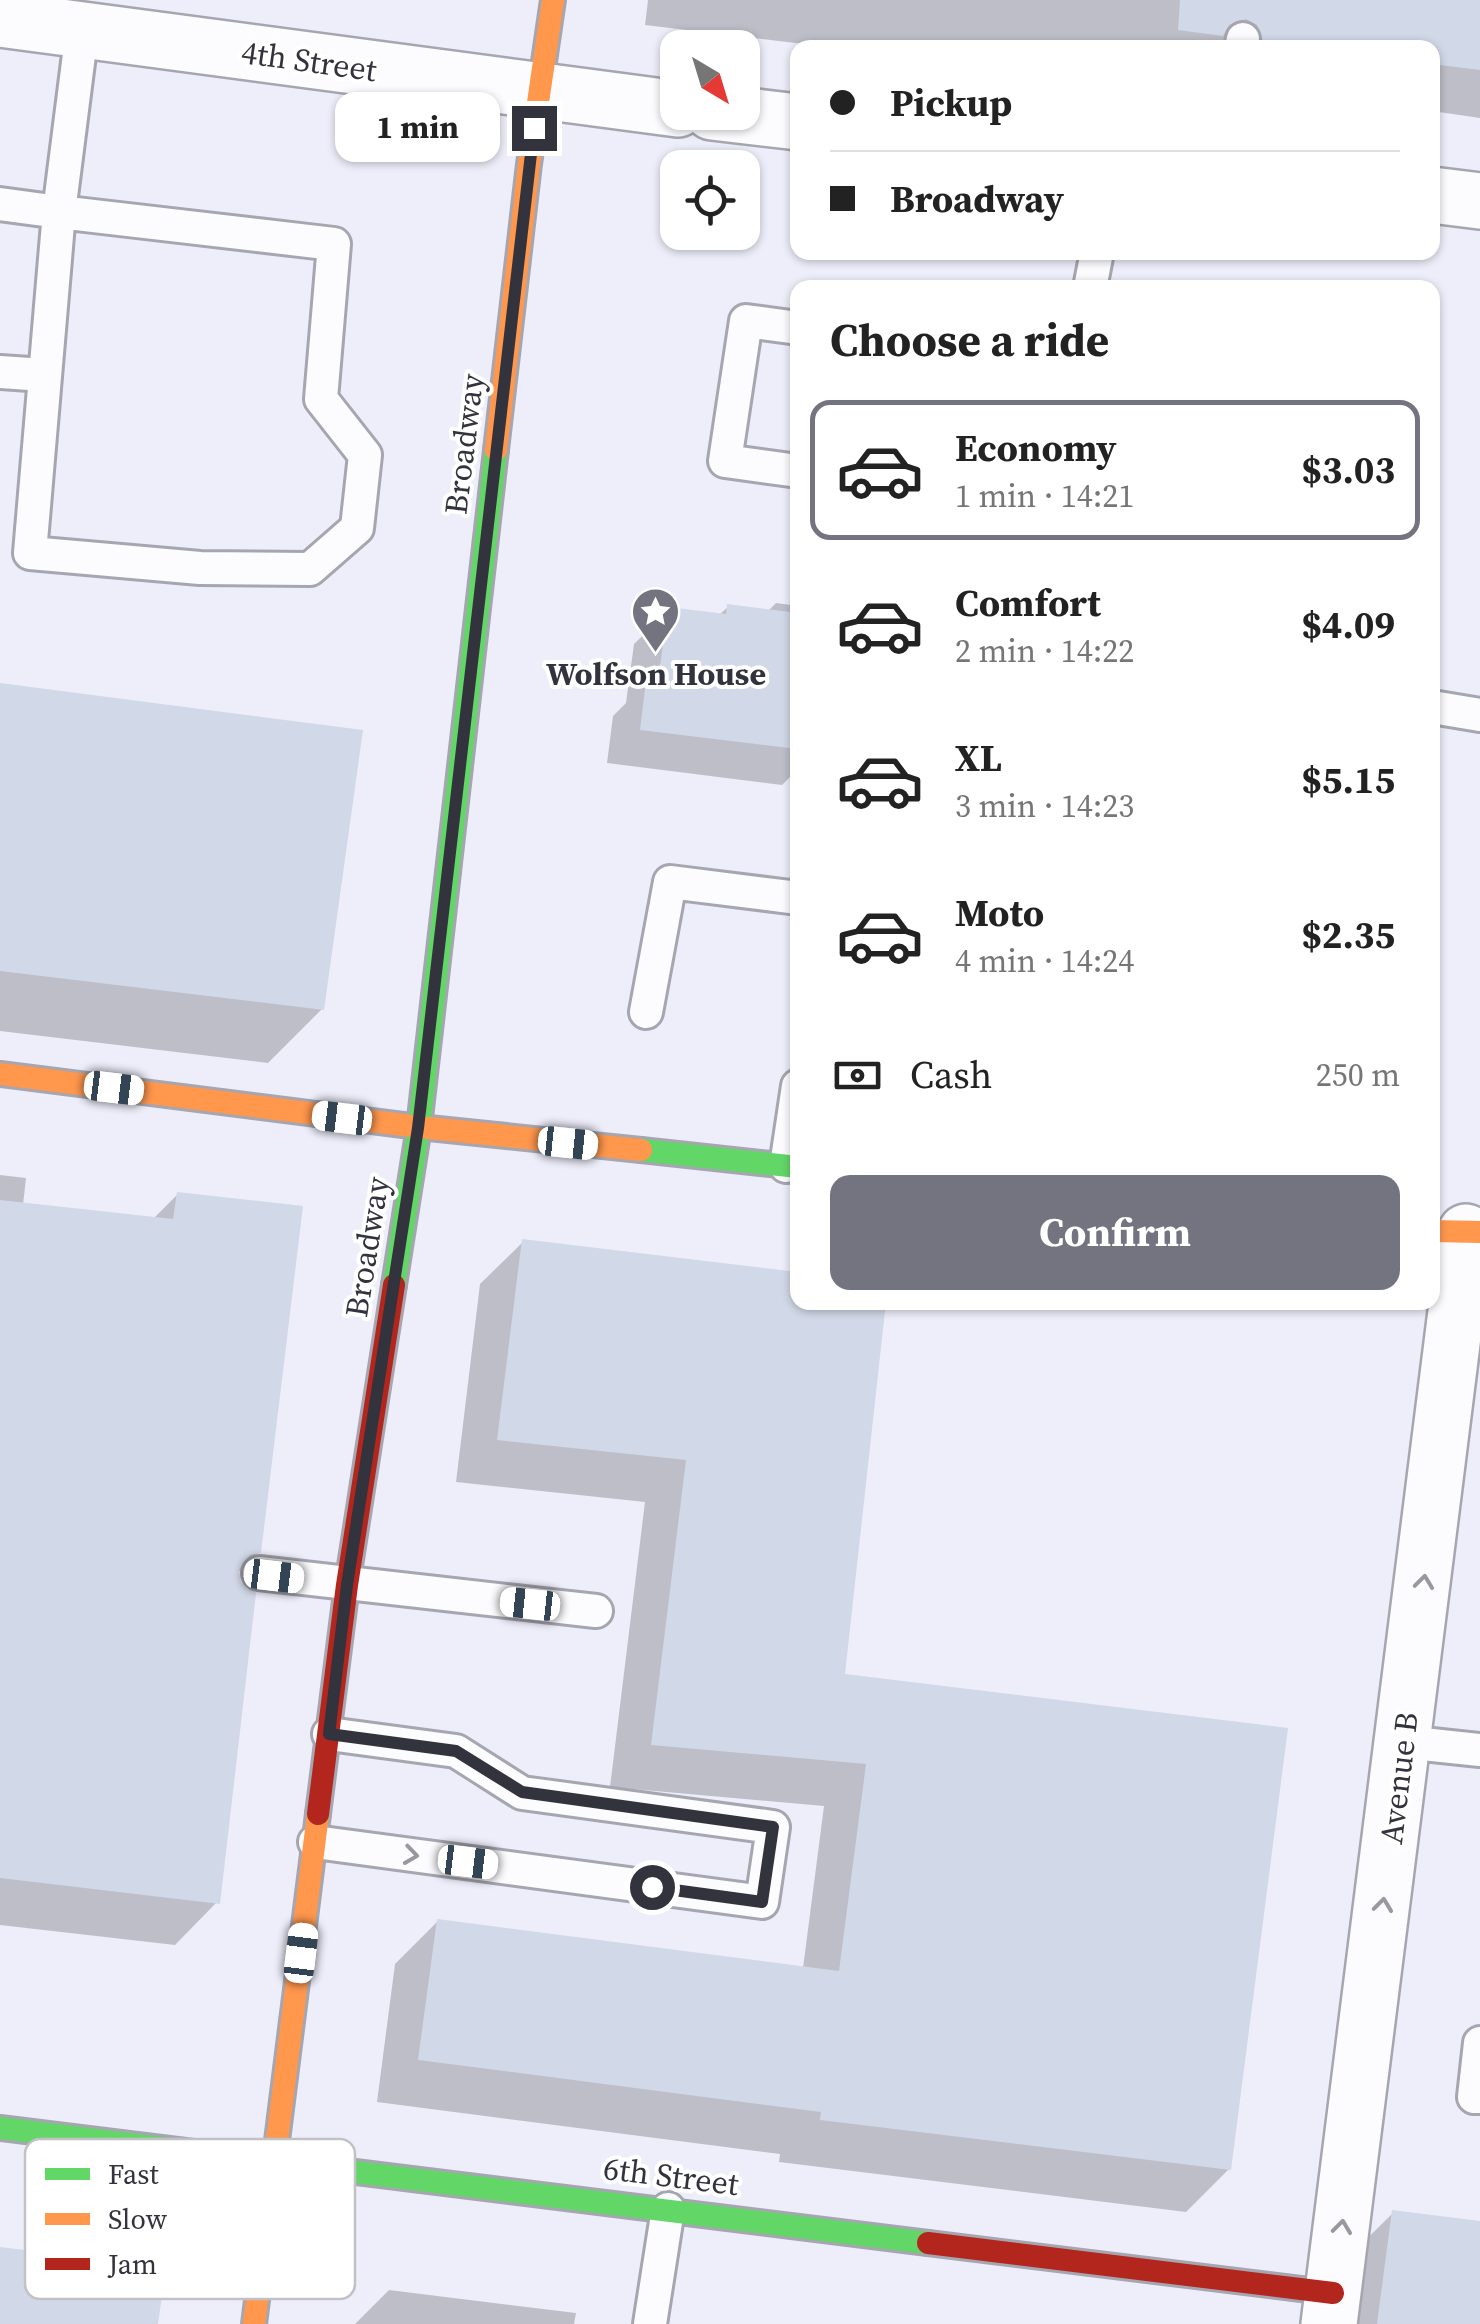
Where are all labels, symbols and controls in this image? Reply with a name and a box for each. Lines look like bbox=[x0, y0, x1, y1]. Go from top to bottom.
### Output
street label: 4th Street bbox=[239, 30, 380, 92]
north arrow bbox=[660, 30, 760, 130]
map controls bbox=[660, 30, 760, 250]
text: Pickup bbox=[890, 77, 1012, 129]
callout: 1 min bbox=[334, 93, 499, 163]
text: 1 min bbox=[376, 105, 459, 149]
route end bbox=[512, 106, 557, 151]
button: locate bbox=[660, 150, 760, 250]
text: Broadway bbox=[890, 173, 1064, 225]
text: Choose a ride bbox=[830, 309, 1109, 371]
street label: Broadway bbox=[434, 371, 495, 517]
text: Economy bbox=[955, 422, 1117, 474]
icon: car bbox=[835, 425, 925, 515]
text: $3.03 bbox=[1301, 444, 1395, 496]
text: 1 min · 14:21 bbox=[955, 474, 1134, 518]
text: Comfort bbox=[955, 577, 1101, 629]
icon: car bbox=[835, 580, 925, 670]
place icon: Wolfson House bbox=[630, 586, 682, 654]
text: $4.09 bbox=[1301, 599, 1395, 651]
text: 2 min · 14:22 bbox=[955, 629, 1134, 673]
place label: Wolfson House bbox=[546, 652, 766, 696]
text: XL bbox=[955, 732, 1002, 784]
icon: car bbox=[835, 735, 925, 825]
text: $5.15 bbox=[1301, 754, 1395, 806]
text: 3 min · 14:23 bbox=[955, 784, 1134, 828]
text: Moto bbox=[955, 887, 1044, 939]
icon: car bbox=[835, 890, 925, 980]
text: $2.35 bbox=[1301, 909, 1395, 961]
text: 4 min · 14:24 bbox=[955, 939, 1134, 983]
icon: cash bbox=[830, 1048, 885, 1103]
text: Cash bbox=[910, 1049, 992, 1101]
text: 250 m bbox=[1316, 1053, 1400, 1097]
car bbox=[82, 1069, 146, 1107]
car bbox=[310, 1099, 374, 1137]
car bbox=[537, 1125, 599, 1161]
street label: Broadway bbox=[334, 1173, 400, 1320]
button: Confirm bbox=[830, 1175, 1400, 1290]
car bbox=[242, 1557, 306, 1595]
one-way arrow bbox=[1412, 1574, 1433, 1591]
car bbox=[499, 1586, 561, 1622]
street label: Avenue B bbox=[1369, 1709, 1429, 1847]
car bbox=[436, 1843, 500, 1881]
one-way arrow bbox=[404, 1844, 420, 1865]
route start bbox=[630, 1865, 675, 1910]
one-way arrow bbox=[1372, 1897, 1393, 1913]
car bbox=[282, 1921, 320, 1985]
legend bbox=[25, 2139, 355, 2299]
street label: 6th Street bbox=[601, 2146, 742, 2206]
text: Fast bbox=[108, 2155, 159, 2193]
text: Slow bbox=[108, 2200, 168, 2238]
one-way arrow bbox=[1331, 2219, 1352, 2235]
text: Jam bbox=[107, 2245, 157, 2283]

